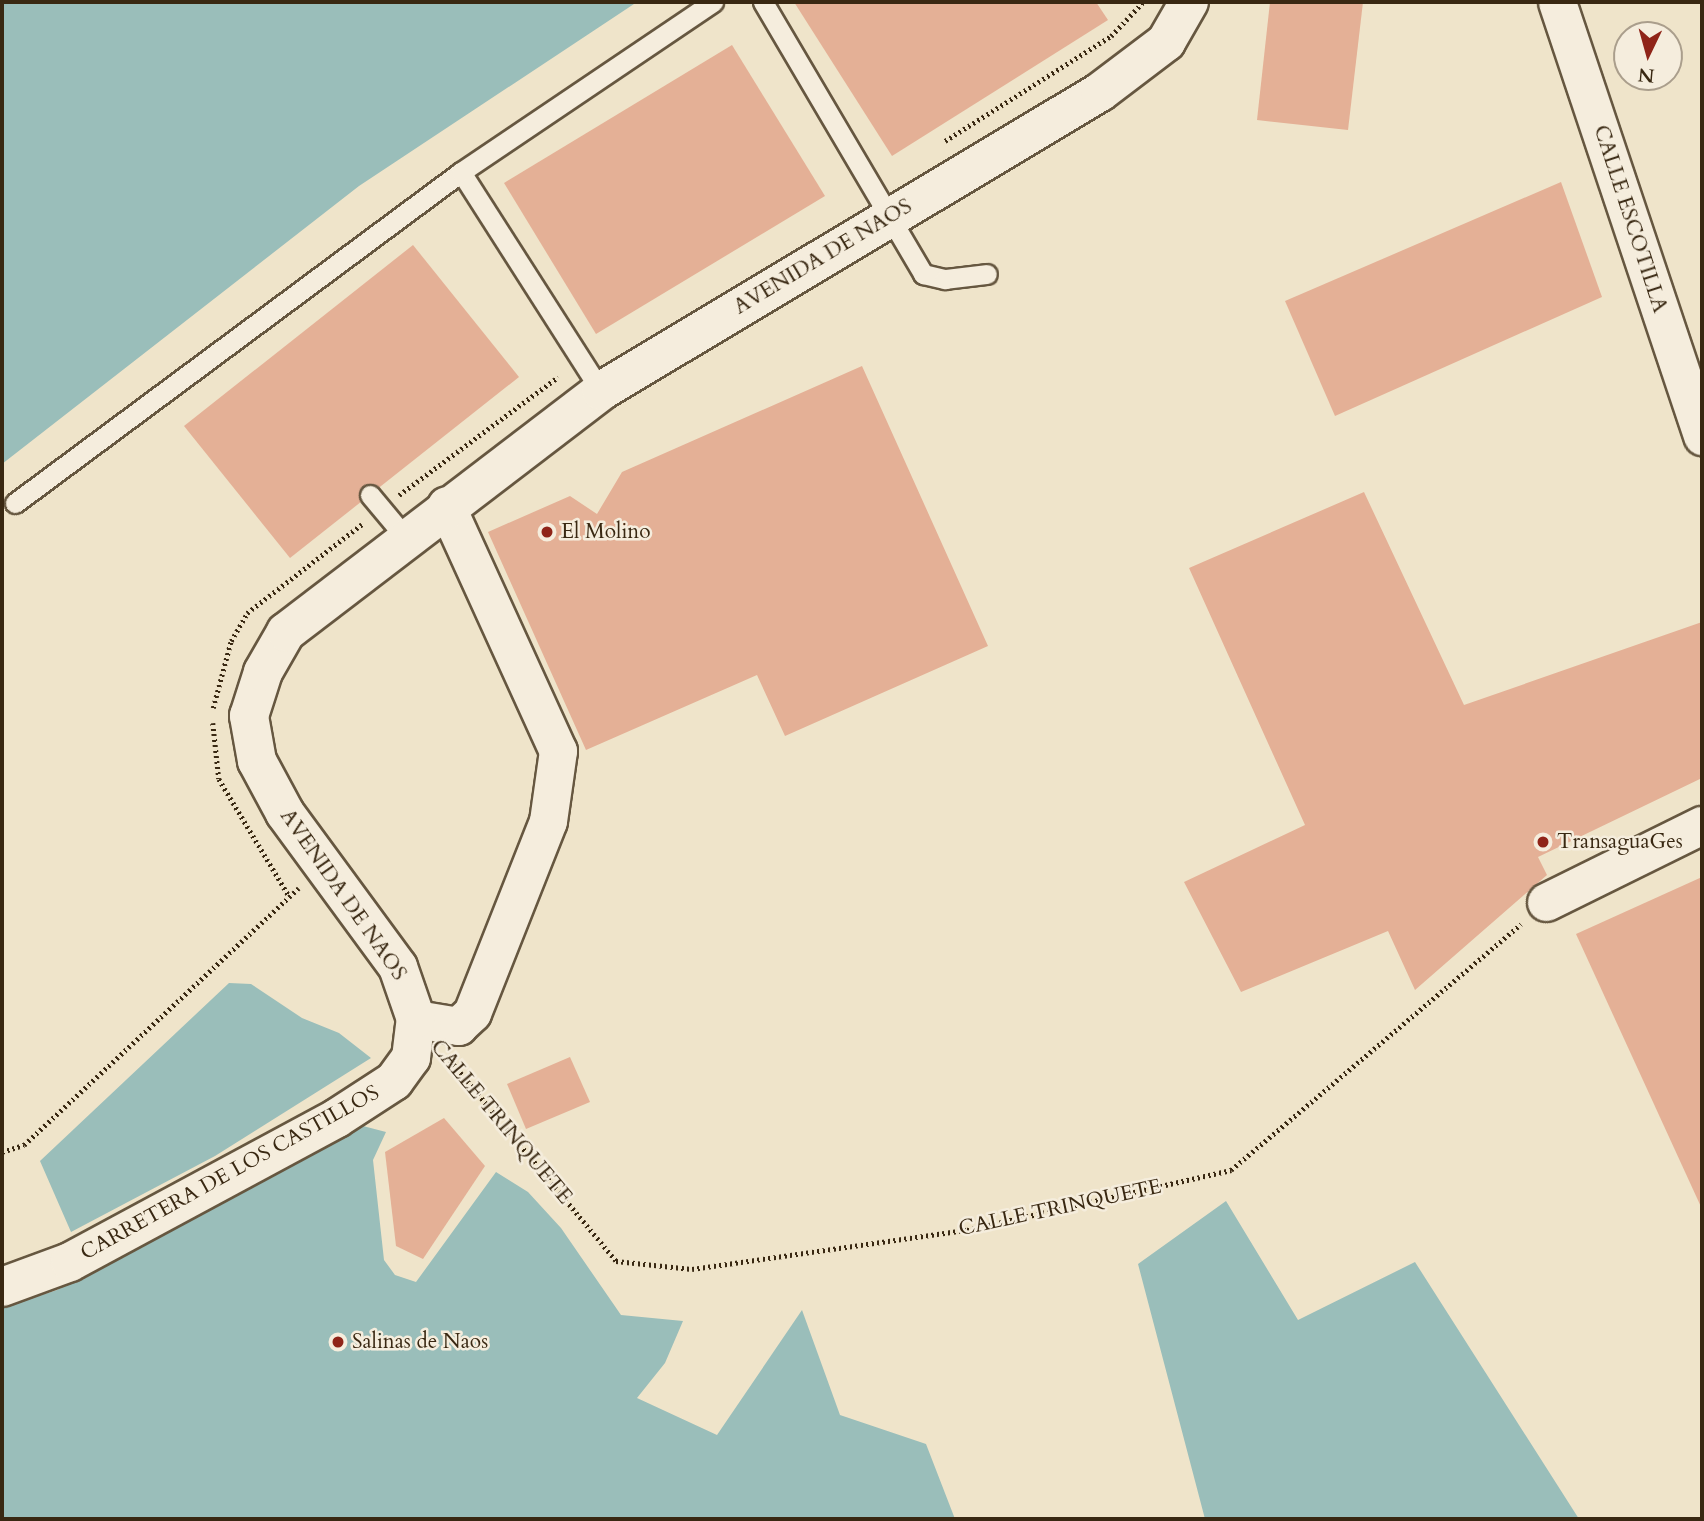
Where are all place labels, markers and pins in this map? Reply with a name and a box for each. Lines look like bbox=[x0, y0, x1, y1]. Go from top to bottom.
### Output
place label: El Molino bbox=[561, 519, 651, 545]
marker: El Molino bbox=[539, 524, 555, 540]
place label: TransaguaGes bbox=[1557, 829, 1683, 855]
marker: TransaguaGes bbox=[1535, 834, 1551, 850]
place label: Salinas de Naos bbox=[352, 1329, 488, 1355]
marker: Salinas de Naos bbox=[330, 1334, 346, 1350]

